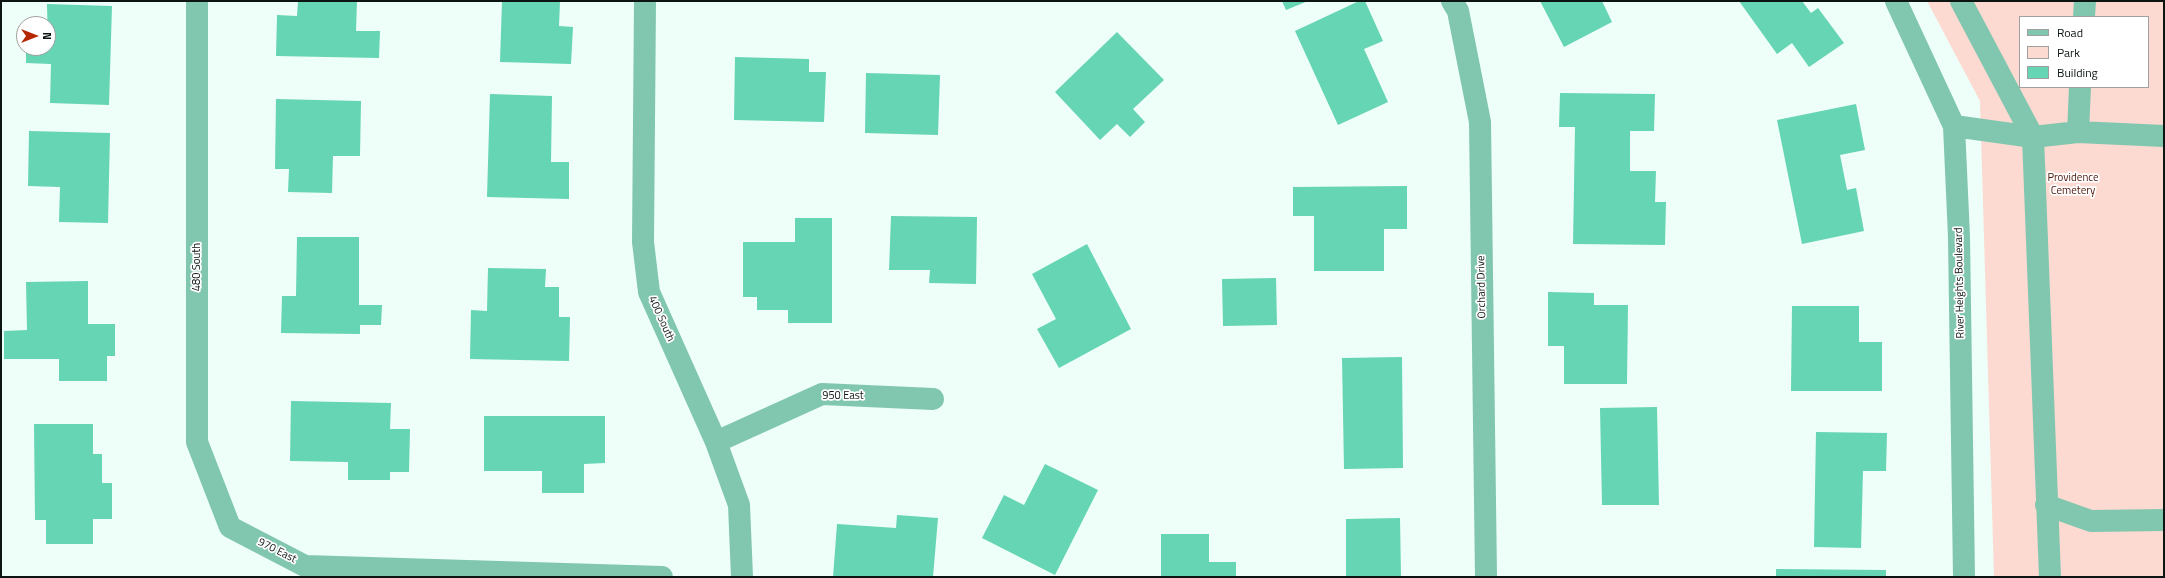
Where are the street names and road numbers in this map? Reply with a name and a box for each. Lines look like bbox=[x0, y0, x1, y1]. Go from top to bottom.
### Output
street label: River Heights Boulevard bbox=[1952, 227, 1968, 339]
street label: 480 South bbox=[190, 243, 204, 291]
street label: Orchard Drive bbox=[1475, 255, 1489, 319]
street label: 400 South bbox=[645, 294, 677, 344]
street label: 950 East bbox=[822, 389, 864, 403]
street label: 970 East bbox=[256, 536, 298, 566]

